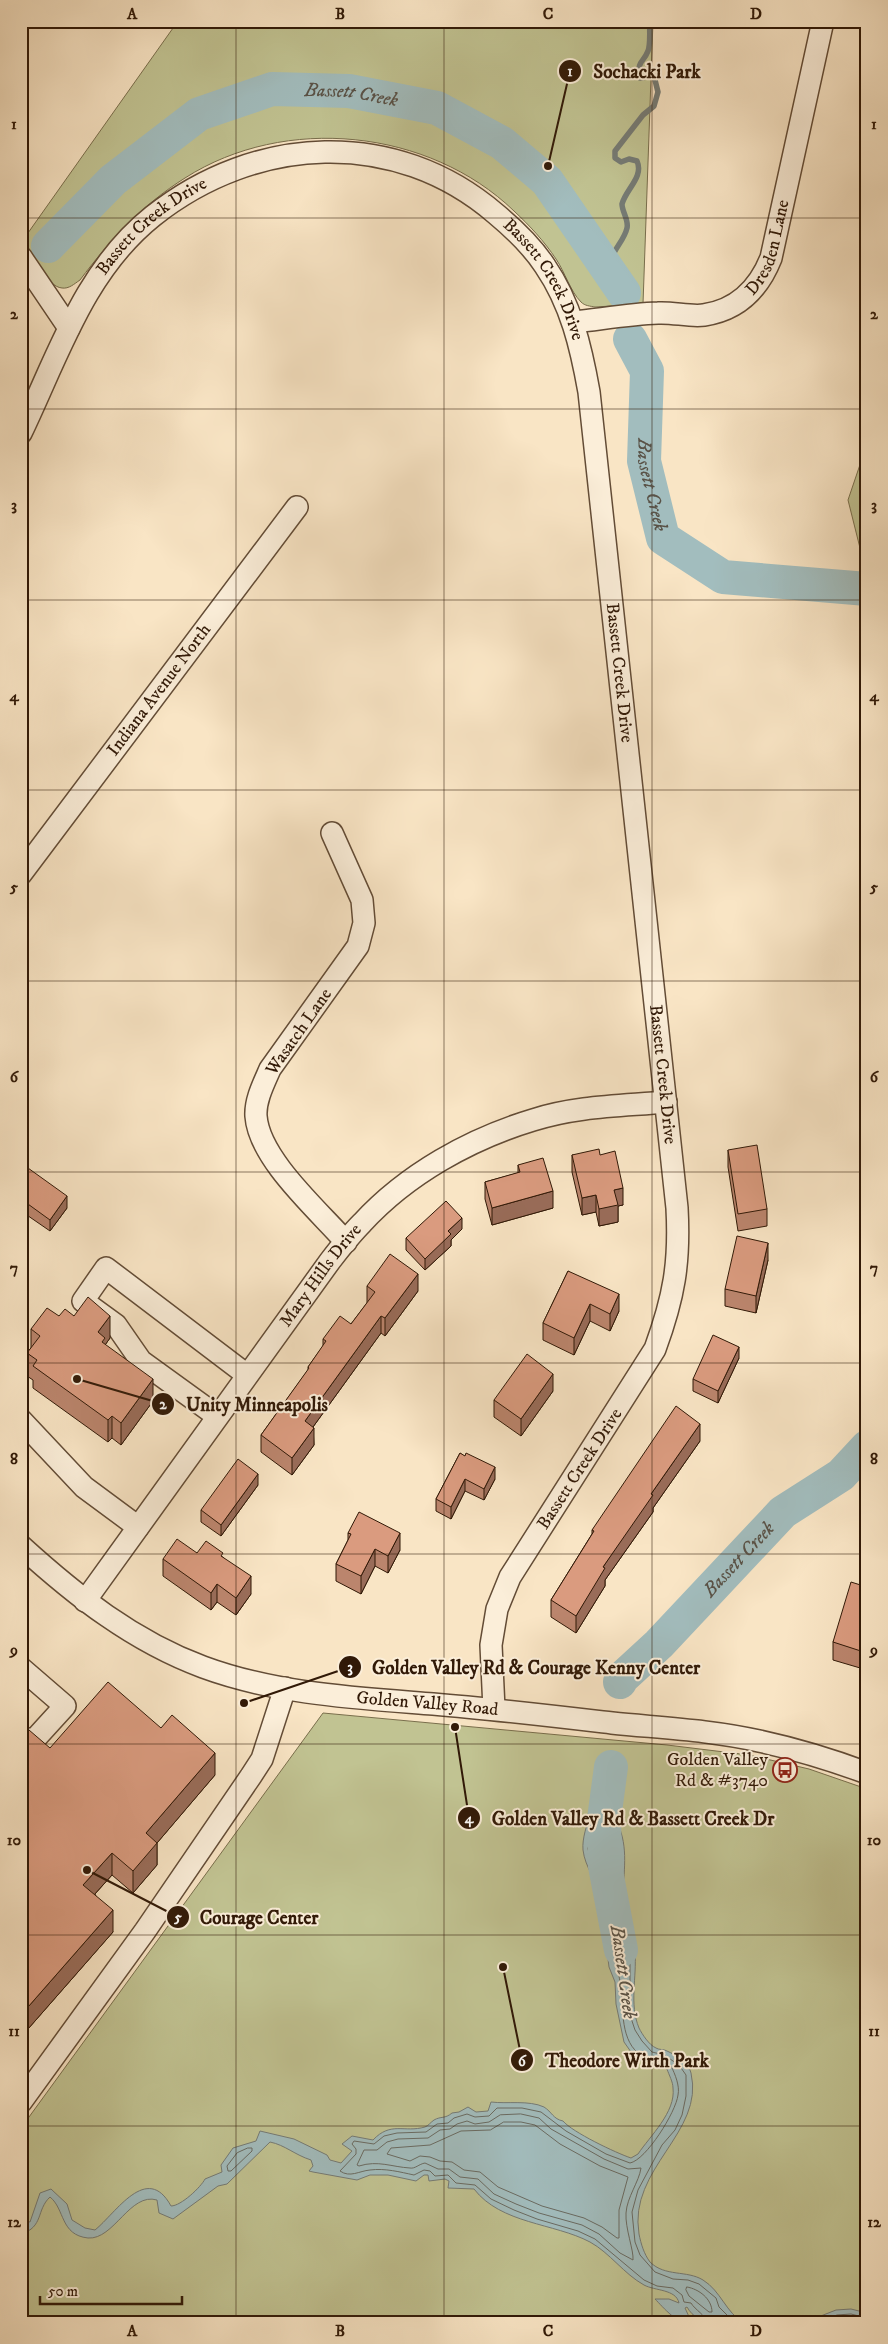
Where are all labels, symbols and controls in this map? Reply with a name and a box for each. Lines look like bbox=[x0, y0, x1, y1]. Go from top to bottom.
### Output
text: A bbox=[126, 4, 138, 24]
text: B bbox=[335, 4, 345, 24]
text: C bbox=[543, 4, 553, 24]
text: D bbox=[750, 4, 762, 24]
callout: Sochacki Park bbox=[558, 54, 710, 88]
text: Sochacki Park bbox=[593, 61, 701, 84]
text: 1 bbox=[567, 62, 573, 81]
water label: Bassett Creek bbox=[303, 78, 400, 112]
text: 1 bbox=[11, 114, 17, 134]
text: 1 bbox=[871, 114, 877, 134]
street label: Bassett Creek Drive bbox=[92, 172, 211, 279]
street label: Dresden Lane bbox=[741, 198, 794, 300]
street label: Bassett Creek Drive bbox=[498, 214, 588, 343]
text: 2 bbox=[10, 304, 19, 324]
text: 2 bbox=[870, 304, 879, 324]
water label: Bassett Creek bbox=[632, 437, 672, 534]
text: 3 bbox=[11, 495, 17, 515]
text: 3 bbox=[871, 495, 877, 515]
street label: Bassett Creek Drive bbox=[601, 602, 638, 744]
street label: Indiana Avenue North bbox=[102, 619, 216, 761]
text: 4 bbox=[8, 686, 19, 706]
text: 4 bbox=[868, 686, 879, 706]
text: 5 bbox=[9, 877, 18, 897]
text: 5 bbox=[869, 877, 878, 897]
street label: Wasatch Lane bbox=[260, 984, 337, 1080]
street label: Bassett Creek Drive bbox=[644, 1004, 681, 1145]
text: 6 bbox=[10, 1067, 20, 1087]
text: 6 bbox=[870, 1067, 880, 1087]
street label: Mary Hills Drive bbox=[275, 1219, 367, 1331]
text: 7 bbox=[10, 1258, 18, 1278]
text: 7 bbox=[870, 1258, 878, 1278]
callout: Unity Minneapolis bbox=[151, 1387, 338, 1421]
text: Unity Minneapolis bbox=[186, 1394, 329, 1417]
text: 2 bbox=[159, 1395, 167, 1414]
street label: Bassett Creek Drive bbox=[533, 1404, 627, 1534]
text: 8 bbox=[10, 1449, 18, 1469]
text: 8 bbox=[870, 1449, 878, 1469]
water label: Bassett Creek bbox=[697, 1517, 779, 1602]
text: 9 bbox=[9, 1640, 18, 1660]
text: 9 bbox=[869, 1640, 878, 1660]
callout: Golden Valley Rd & Courage Kenny Center bbox=[337, 1650, 710, 1684]
text: Golden Valley Rd & Courage Kenny Center bbox=[372, 1657, 701, 1680]
text: 3 bbox=[347, 1658, 353, 1677]
street label: Golden Valley Road bbox=[355, 1687, 499, 1721]
place label: Golden Valley Rd & #3740 bbox=[667, 1749, 768, 1792]
bus stop icon: Golden Valley Rd & #3740 bbox=[772, 1757, 798, 1783]
callout: Golden Valley Rd & Bassett Creek Dr bbox=[457, 1801, 784, 1835]
text: Golden Valley Rd & Bassett Creek Dr bbox=[492, 1808, 775, 1831]
text: 4 bbox=[464, 1809, 475, 1828]
text: 10 bbox=[7, 1830, 22, 1850]
text: 10 bbox=[867, 1830, 882, 1850]
callout: Courage Center bbox=[165, 1900, 329, 1934]
text: Courage Center bbox=[200, 1907, 319, 1930]
text: 5 bbox=[173, 1908, 182, 1927]
water label: Bassett Creek bbox=[605, 1923, 641, 2020]
text: 11 bbox=[8, 2021, 20, 2041]
text: 11 bbox=[868, 2021, 880, 2041]
callout: Theodore Wirth Park bbox=[510, 2043, 719, 2077]
text: Theodore Wirth Park bbox=[544, 2050, 710, 2073]
text: 6 bbox=[518, 2052, 527, 2071]
text: 12 bbox=[7, 2212, 22, 2232]
text: 12 bbox=[867, 2212, 882, 2232]
scale bar bbox=[40, 2274, 182, 2306]
text: 50 m bbox=[48, 2282, 78, 2301]
text: A bbox=[126, 2321, 138, 2341]
text: B bbox=[335, 2321, 345, 2341]
text: C bbox=[543, 2321, 553, 2341]
text: D bbox=[750, 2321, 762, 2341]

